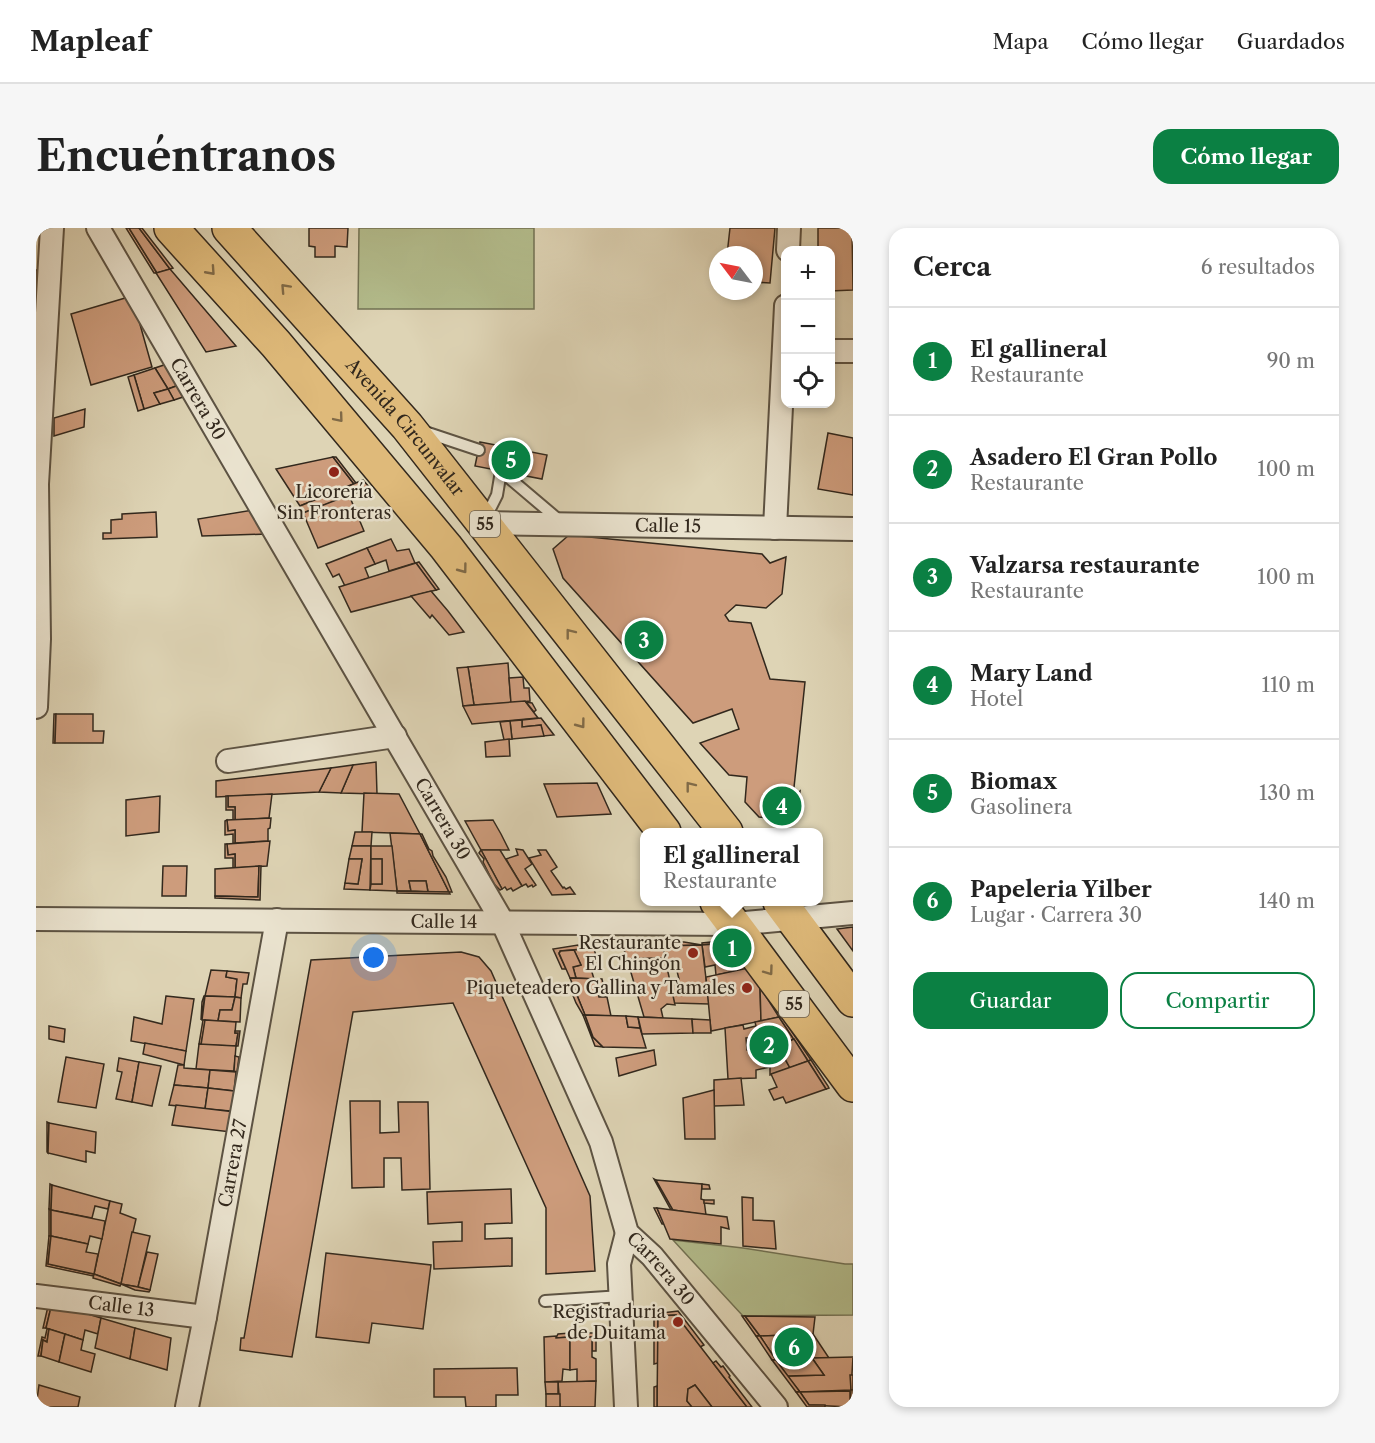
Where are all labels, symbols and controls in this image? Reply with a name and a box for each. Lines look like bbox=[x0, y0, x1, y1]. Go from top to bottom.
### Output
text: Mapleaf bbox=[30, 24, 149, 58]
text: Mapa bbox=[992, 29, 1049, 54]
text: Cómo llegar bbox=[1082, 29, 1204, 54]
text: Guardados bbox=[1237, 29, 1345, 54]
button: Cómo llegar bbox=[1153, 129, 1339, 184]
text: Encuéntranos bbox=[36, 130, 336, 182]
north arrow bbox=[709, 246, 763, 300]
map controls bbox=[781, 246, 835, 408]
button: + bbox=[781, 246, 835, 300]
text: Cerca bbox=[913, 251, 991, 283]
text: 6 resultados bbox=[1201, 255, 1315, 279]
one-way arrow bbox=[204, 265, 215, 275]
one-way arrow bbox=[281, 285, 292, 295]
button: − bbox=[781, 300, 835, 354]
text: El gallineral bbox=[970, 336, 1107, 363]
text: 1 bbox=[928, 349, 937, 373]
text: 90 m bbox=[1267, 349, 1315, 373]
street label: Carrera 30 bbox=[165, 354, 230, 444]
street label: Avenida Circunvalar bbox=[340, 354, 469, 501]
button: locate bbox=[781, 354, 835, 408]
text: Restaurante bbox=[970, 363, 1084, 387]
one-way arrow bbox=[331, 412, 342, 423]
pin: 5 bbox=[492, 438, 530, 482]
text: Asadero El Gran Pollo bbox=[970, 444, 1218, 471]
text: 2 bbox=[927, 457, 938, 481]
text: 100 m bbox=[1257, 457, 1315, 481]
marker: Licorería Sin Fronteras bbox=[327, 465, 341, 479]
text: Restaurante bbox=[970, 471, 1084, 495]
place label: Licorería Sin Fronteras bbox=[277, 481, 391, 524]
road number: 55 bbox=[470, 511, 500, 537]
street label: Calle 15 bbox=[635, 514, 701, 538]
text: Valzarsa restaurante bbox=[970, 552, 1200, 579]
one-way arrow bbox=[455, 562, 466, 573]
text: 3 bbox=[927, 565, 938, 589]
text: 100 m bbox=[1257, 565, 1315, 589]
text: Restaurante bbox=[970, 579, 1084, 603]
pin: 3 bbox=[624, 618, 664, 662]
one-way arrow bbox=[566, 629, 577, 640]
text: Mary Land bbox=[970, 660, 1093, 687]
text: 4 bbox=[927, 673, 938, 697]
text: 110 m bbox=[1262, 673, 1315, 697]
text: Hotel bbox=[970, 687, 1023, 711]
one-way arrow bbox=[574, 717, 585, 728]
text: Biomax bbox=[970, 768, 1057, 795]
street label: Carrera 30 bbox=[410, 774, 475, 864]
text: 5 bbox=[927, 781, 938, 805]
text: 130 m bbox=[1259, 781, 1315, 805]
one-way arrow bbox=[686, 782, 697, 793]
pin: 4 bbox=[762, 784, 802, 828]
text: Gasolinera bbox=[970, 795, 1072, 819]
popup bbox=[640, 828, 823, 906]
text: El gallineral bbox=[663, 842, 800, 869]
text: Restaurante bbox=[663, 869, 777, 893]
text: Papeleria Yilber bbox=[970, 876, 1152, 903]
text: 6 bbox=[927, 889, 938, 913]
text: 140 m bbox=[1258, 889, 1315, 913]
text: Lugar · Carrera 30 bbox=[970, 903, 1142, 927]
street label: Calle 14 bbox=[410, 911, 478, 933]
pin: 1 bbox=[712, 926, 752, 970]
place label: Restaurante El Chingón bbox=[578, 932, 681, 975]
your location bbox=[359, 943, 388, 972]
marker: Restaurante El Chingón bbox=[686, 946, 700, 960]
one-way arrow bbox=[762, 964, 773, 975]
button: Guardar bbox=[913, 972, 1108, 1029]
button: Compartir bbox=[1120, 972, 1315, 1029]
place label: Piqueteadero Gallina y Tamales bbox=[466, 977, 735, 999]
marker: Piqueteadero Gallina y Tamales bbox=[740, 981, 754, 995]
road number: 55 bbox=[779, 991, 809, 1017]
pin: 2 bbox=[750, 1022, 788, 1068]
street label: Carrera 27 bbox=[214, 1117, 252, 1209]
street label: Carrera 30 bbox=[622, 1227, 699, 1310]
street label: Calle 13 bbox=[87, 1292, 156, 1322]
place label: Registraduria de Duitama bbox=[552, 1301, 667, 1344]
marker: Registraduria de Duitama bbox=[671, 1315, 685, 1329]
pin: 6 bbox=[774, 1324, 813, 1370]

